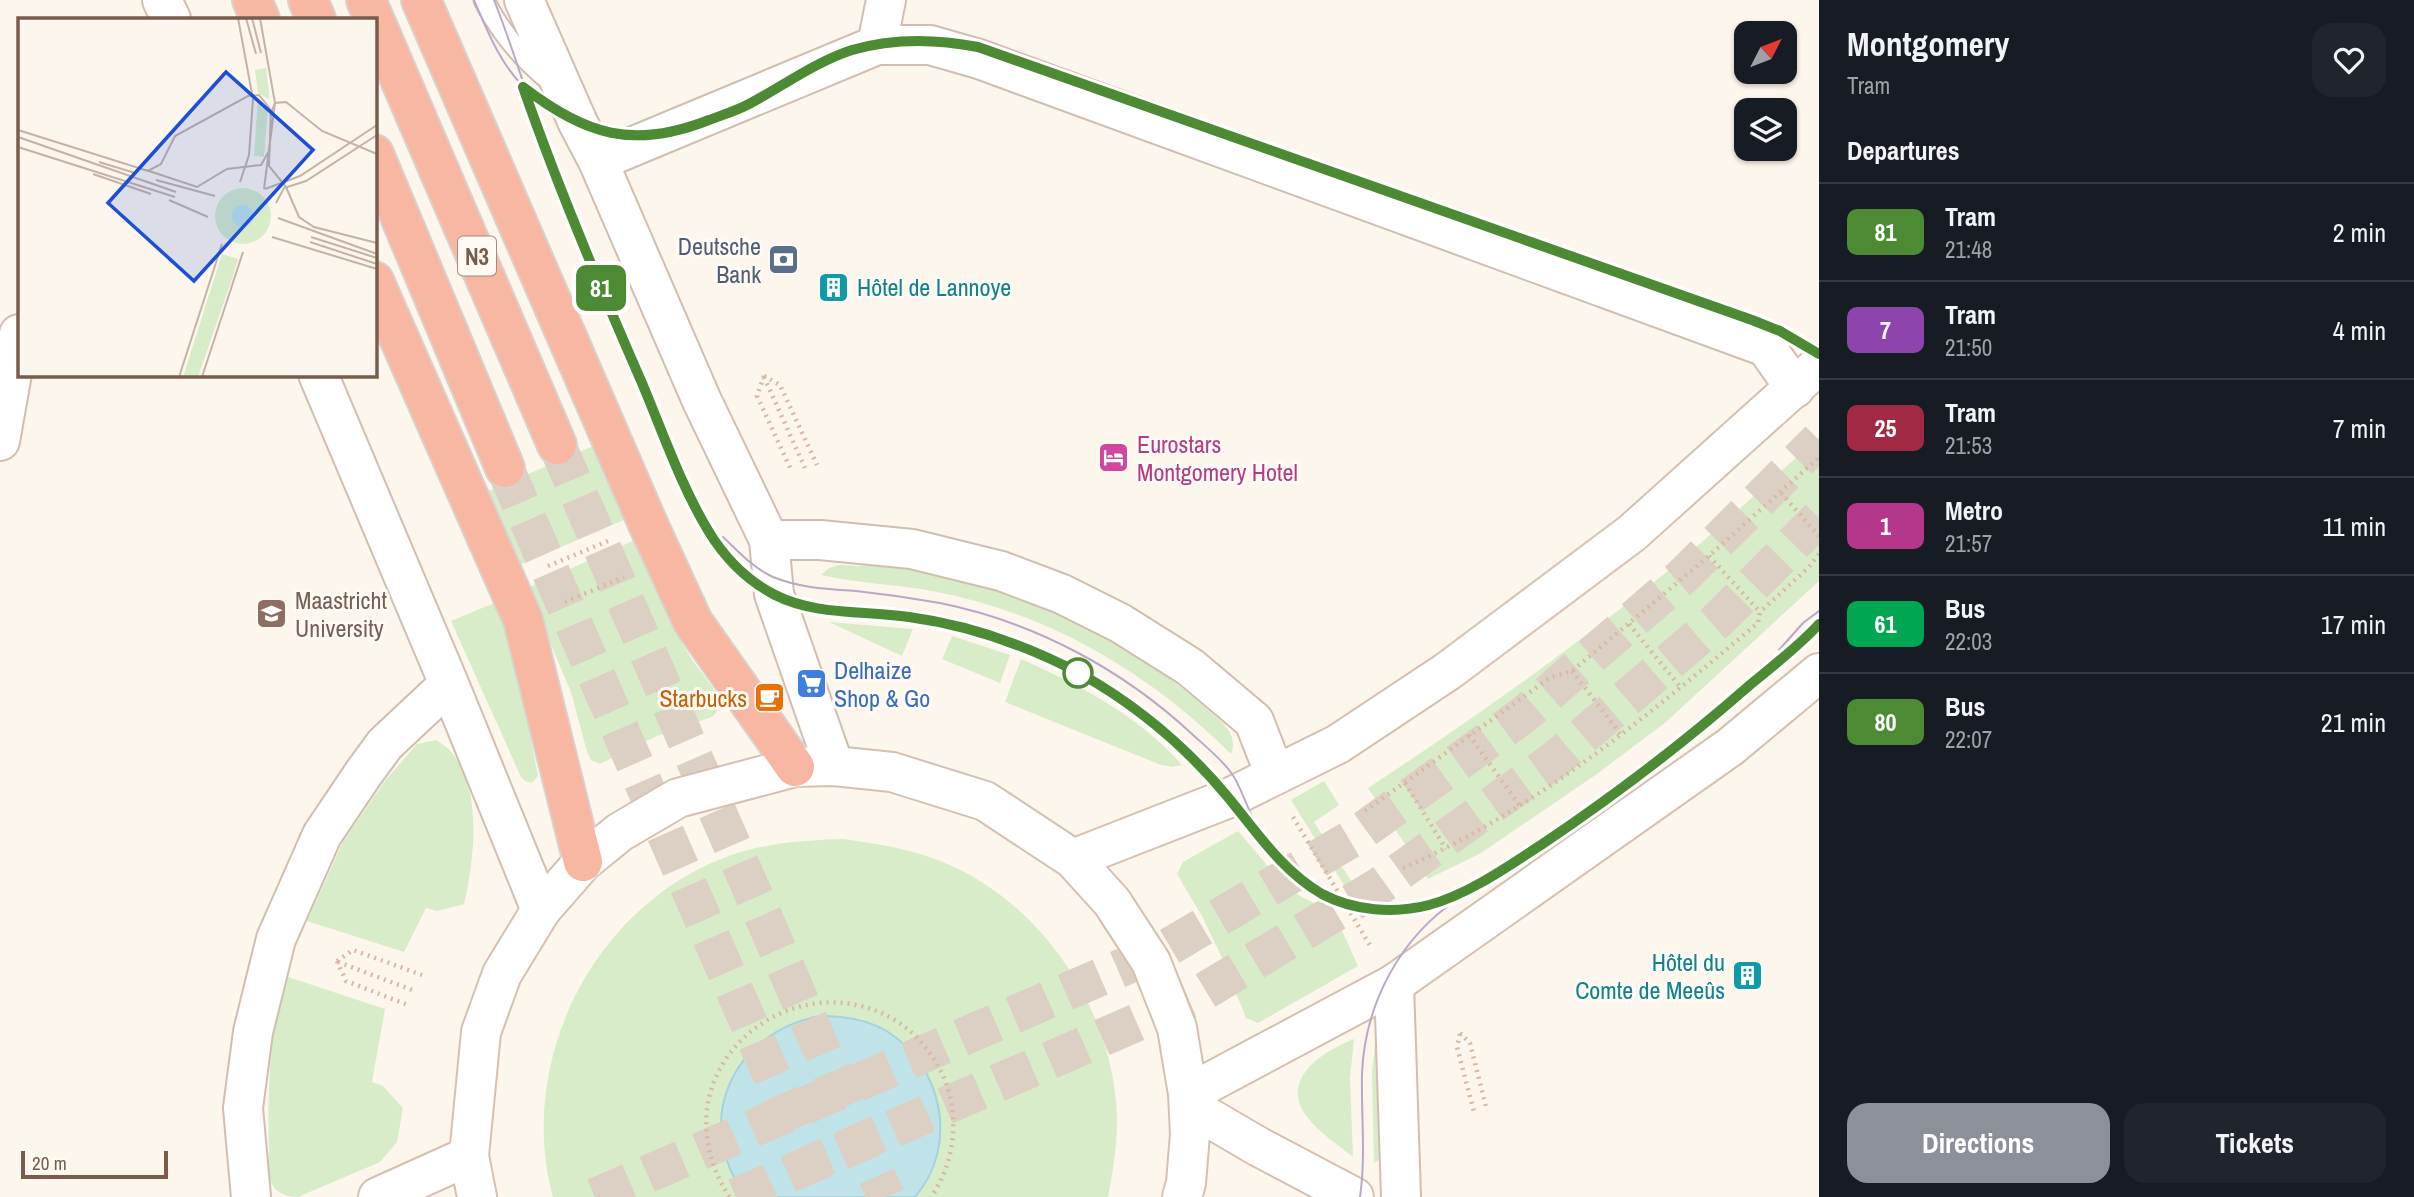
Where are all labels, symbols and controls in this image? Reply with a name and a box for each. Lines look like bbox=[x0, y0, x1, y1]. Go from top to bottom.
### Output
inset map bbox=[18, 18, 376, 376]
north arrow bbox=[1734, 21, 1797, 84]
map controls bbox=[1734, 21, 1797, 161]
text: Montgomery bbox=[1847, 22, 2009, 66]
button: heart bbox=[2312, 23, 2386, 97]
text: Tram bbox=[1847, 70, 1890, 101]
button: layers bbox=[1734, 98, 1797, 161]
text: Departures bbox=[1847, 133, 1960, 168]
text: Tram bbox=[1945, 199, 1996, 234]
text: 2 min bbox=[2333, 215, 2386, 250]
text: 81 bbox=[1875, 216, 1896, 248]
place label: Deutsche Bank bbox=[678, 230, 761, 290]
text: 21:48 bbox=[1945, 234, 1992, 265]
road number: N3 bbox=[458, 236, 496, 276]
bank icon: Deutsche Bank bbox=[767, 243, 801, 277]
line badge: 81 bbox=[570, 265, 632, 311]
building icon: Hôtel de Lannoye bbox=[817, 270, 851, 304]
place label: Hôtel de Lannoye bbox=[857, 271, 1011, 303]
text: 81 bbox=[590, 272, 612, 304]
text: Tram bbox=[1945, 297, 1996, 332]
text: 4 min bbox=[2333, 313, 2386, 348]
text: 7 bbox=[1880, 314, 1891, 346]
text: 21:50 bbox=[1945, 332, 1992, 363]
text: Tram bbox=[1945, 395, 1996, 430]
text: 7 min bbox=[2333, 411, 2386, 446]
text: 25 bbox=[1875, 412, 1896, 444]
place label: Eurostars Montgomery Hotel bbox=[1137, 428, 1298, 488]
text: 21:53 bbox=[1945, 430, 1992, 461]
hotel icon: Eurostars Montgomery Hotel bbox=[1097, 441, 1131, 475]
text: Metro bbox=[1945, 493, 2003, 528]
text: 11 min bbox=[2322, 509, 2386, 544]
text: 1 bbox=[1880, 510, 1891, 542]
text: 21:57 bbox=[1945, 528, 1992, 559]
place label: Maastricht University bbox=[295, 584, 387, 644]
text: Bus bbox=[1945, 591, 1985, 626]
school or university icon: Maastricht University bbox=[255, 597, 289, 631]
text: 17 min bbox=[2321, 607, 2386, 642]
text: 61 bbox=[1875, 608, 1896, 640]
text: 22:03 bbox=[1945, 626, 1992, 657]
place label: Delhaize Shop & Go bbox=[834, 654, 930, 714]
unlabelled marker bbox=[1063, 658, 1093, 688]
supermarket icon: Delhaize Shop & Go bbox=[794, 667, 828, 701]
cafe icon: Starbucks bbox=[753, 681, 787, 715]
place label: Starbucks bbox=[659, 682, 747, 714]
text: Bus bbox=[1945, 689, 1985, 724]
text: 21 min bbox=[2321, 705, 2386, 740]
text: 80 bbox=[1875, 706, 1896, 738]
text: 22:07 bbox=[1945, 724, 1992, 755]
place label: Hôtel du Comte de Meeûs bbox=[1575, 946, 1725, 1006]
building icon: Hôtel du Comte de Meeûs bbox=[1731, 959, 1765, 993]
button: Directions bbox=[1847, 1103, 2110, 1183]
button: Tickets bbox=[2124, 1103, 2386, 1183]
scale bar bbox=[21, 1148, 168, 1180]
text: 20 m bbox=[32, 1150, 67, 1176]

